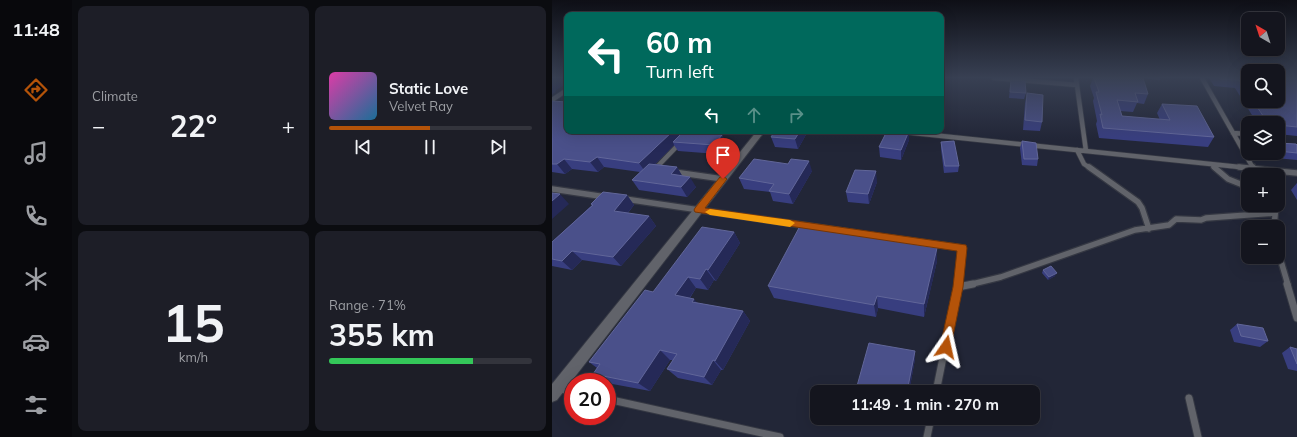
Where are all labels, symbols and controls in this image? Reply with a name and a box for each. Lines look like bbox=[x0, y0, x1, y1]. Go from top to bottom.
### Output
north arrow bbox=[1241, 12, 1285, 56]
map controls bbox=[1241, 12, 1285, 264]
text: 11:48 bbox=[12, 18, 60, 41]
text: 60 m bbox=[646, 25, 712, 60]
icon: left bbox=[580, 28, 632, 80]
text: Turn left bbox=[646, 60, 714, 83]
button: search bbox=[1241, 64, 1285, 108]
icon: directions bbox=[22, 76, 50, 104]
text: Static Love bbox=[389, 79, 468, 98]
text: Climate bbox=[92, 88, 138, 104]
text: Velvet Ray bbox=[389, 98, 453, 114]
icon: left bbox=[701, 104, 723, 126]
icon: ahead bbox=[743, 104, 765, 126]
icon: right bbox=[785, 104, 807, 126]
text: 22° bbox=[170, 107, 217, 145]
text: − bbox=[92, 112, 105, 140]
text: + bbox=[282, 112, 295, 140]
button: layers bbox=[1241, 116, 1285, 160]
icon: previous bbox=[352, 136, 374, 158]
icon: pause bbox=[419, 136, 441, 158]
icon: next bbox=[487, 136, 509, 158]
pin bbox=[706, 138, 740, 179]
icon: music bbox=[22, 139, 50, 167]
icon: arrive bbox=[712, 144, 734, 166]
button: + bbox=[1241, 168, 1285, 212]
icon: phone bbox=[22, 202, 50, 230]
button: − bbox=[1241, 220, 1285, 264]
icon: climate bbox=[22, 265, 50, 293]
text: 15 bbox=[162, 290, 225, 355]
text: Range · 71% bbox=[329, 297, 406, 313]
text: 355 km bbox=[329, 316, 435, 354]
position arrow bbox=[925, 326, 967, 368]
icon: car bbox=[22, 328, 50, 356]
text: km/h bbox=[179, 349, 208, 365]
speed limit sign: 20 bbox=[564, 373, 616, 425]
icon: filters bbox=[22, 391, 50, 419]
text: 11:49 · 1 min · 270 m bbox=[851, 395, 999, 414]

